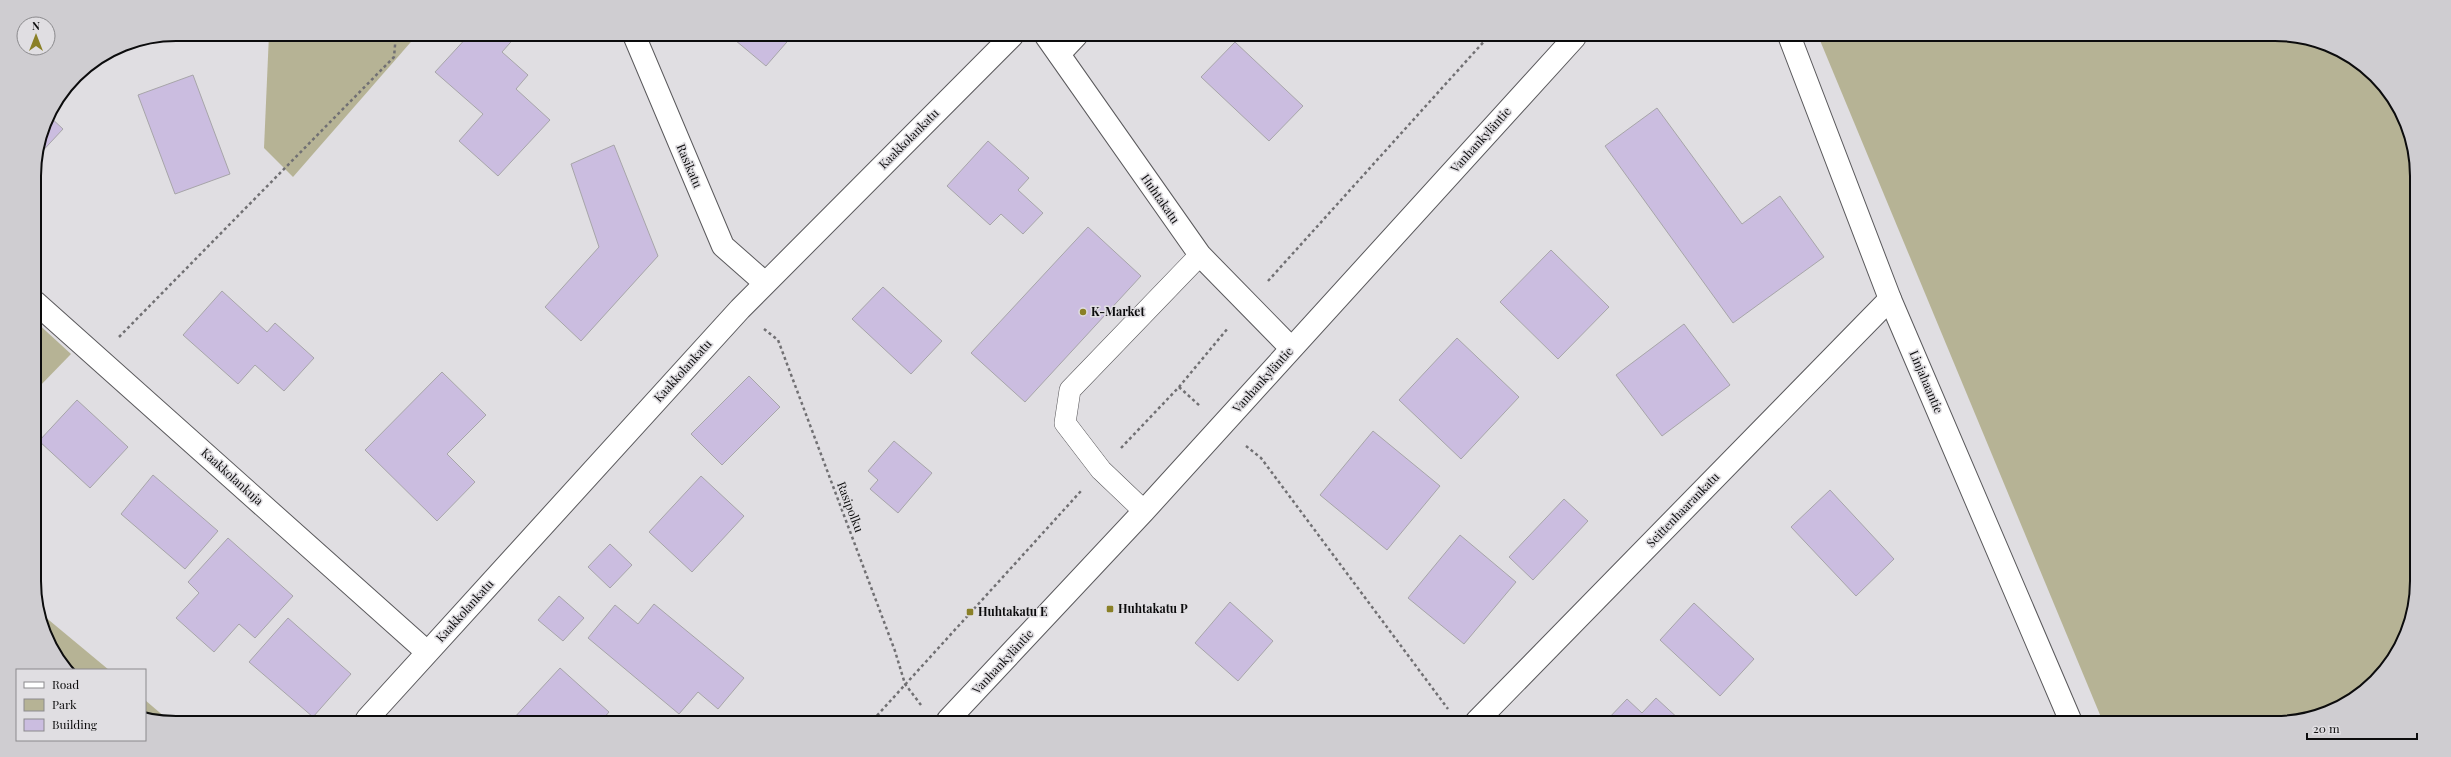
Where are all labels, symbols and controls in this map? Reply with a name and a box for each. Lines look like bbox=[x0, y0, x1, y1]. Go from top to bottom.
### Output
north arrow bbox=[16, 16, 56, 56]
text: N bbox=[32, 18, 40, 33]
street label: Vanhankyläntie bbox=[1446, 103, 1514, 176]
street label: Kaakkolankatu bbox=[875, 105, 942, 172]
street label: Rasikatu bbox=[674, 141, 706, 190]
street label: Huhtakatu bbox=[1138, 171, 1184, 226]
place label: K-Market bbox=[1091, 303, 1145, 319]
marker: K-Market bbox=[1078, 307, 1088, 317]
street label: Kaakkolankatu bbox=[650, 336, 715, 405]
street label: Vanhankyläntie bbox=[1228, 343, 1296, 416]
street label: Linjahaantie bbox=[1906, 348, 1947, 416]
street label: Kaakkolankuja bbox=[198, 444, 267, 508]
street label: Seittenhaarankatu bbox=[1642, 468, 1722, 550]
street label: Rasipolku bbox=[834, 479, 868, 534]
street label: Kaakkolankatu bbox=[432, 576, 497, 645]
place label: Huhtakatu P bbox=[1118, 600, 1188, 616]
place label: Huhtakatu E bbox=[978, 603, 1048, 619]
marker: Huhtakatu P bbox=[1105, 604, 1115, 614]
marker: Huhtakatu E bbox=[965, 607, 975, 617]
street label: Vanhankyläntie bbox=[967, 626, 1036, 698]
legend bbox=[16, 669, 146, 741]
text: Road bbox=[52, 676, 79, 692]
text: Park bbox=[52, 696, 77, 712]
scale bar bbox=[2307, 715, 2417, 741]
text: Building bbox=[52, 716, 98, 732]
text: 20 m bbox=[2313, 720, 2340, 736]

